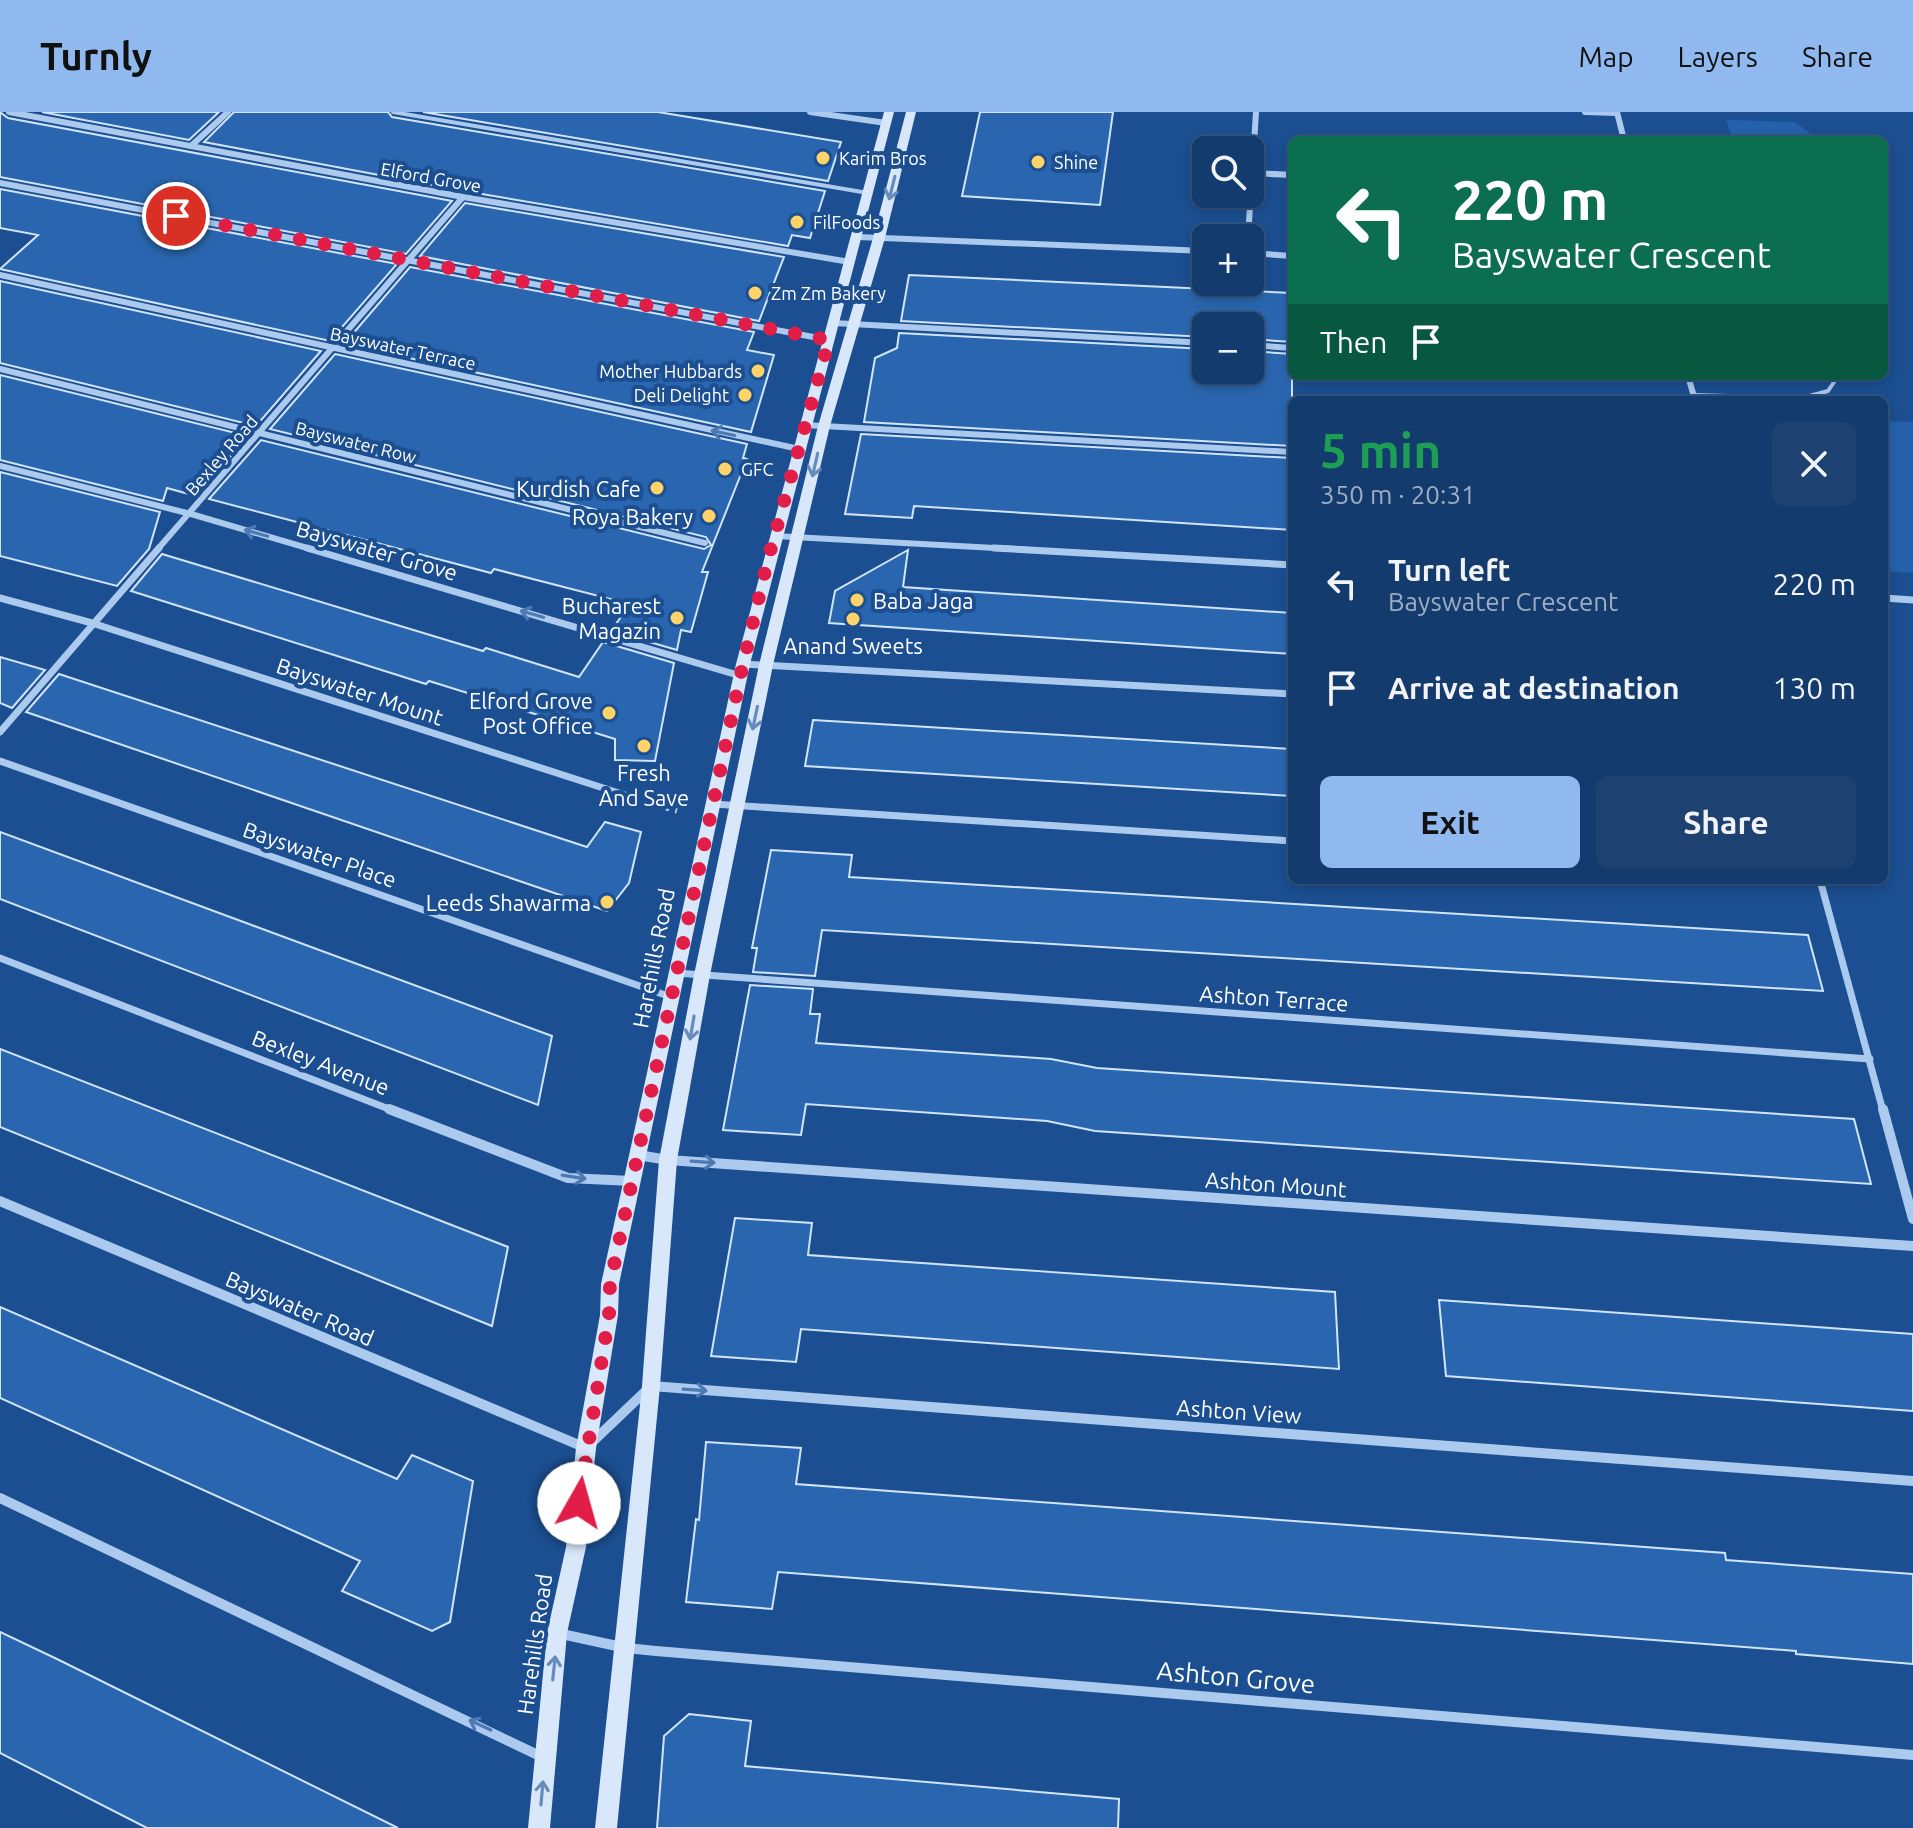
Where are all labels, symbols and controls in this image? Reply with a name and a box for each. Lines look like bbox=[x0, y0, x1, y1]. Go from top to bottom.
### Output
text: Turnly bbox=[40, 35, 152, 77]
text: Map bbox=[1578, 41, 1634, 72]
text: Layers bbox=[1678, 41, 1758, 72]
text: Share bbox=[1802, 41, 1873, 72]
map controls bbox=[1192, 136, 1264, 384]
button: search bbox=[1192, 136, 1264, 208]
place label: Karim Bros bbox=[839, 148, 927, 168]
marker: Karim Bros bbox=[814, 149, 832, 167]
place label: Shine bbox=[1054, 152, 1098, 172]
marker: Shine bbox=[1029, 153, 1047, 171]
street label: Elford Grove bbox=[379, 158, 483, 196]
icon: left bbox=[1320, 168, 1424, 272]
text: 220 m bbox=[1452, 168, 1608, 231]
one-way arrow bbox=[883, 174, 898, 200]
pin bbox=[142, 182, 210, 250]
icon: arrive bbox=[154, 194, 198, 238]
place label: FilFoods bbox=[813, 212, 881, 232]
marker: FilFoods bbox=[788, 213, 806, 231]
button: + bbox=[1192, 224, 1264, 296]
text: Bayswater Crescent bbox=[1452, 234, 1771, 275]
place label: Zm Zm Bakery bbox=[771, 283, 886, 303]
marker: Zm Zm Bakery bbox=[746, 284, 764, 302]
button: − bbox=[1192, 312, 1264, 384]
icon: arrive bbox=[1404, 320, 1448, 364]
street label: Bayswater Terrace bbox=[328, 323, 478, 373]
text: Then bbox=[1320, 325, 1388, 359]
place label: Mother Hubbards bbox=[599, 361, 742, 381]
marker: Mother Hubbards bbox=[749, 362, 767, 380]
place label: Deli Delight bbox=[634, 385, 729, 405]
marker: Deli Delight bbox=[736, 386, 754, 404]
street label: Bexley Road bbox=[181, 411, 261, 499]
street label: Bayswater Row bbox=[293, 417, 419, 467]
button: close bbox=[1772, 422, 1856, 506]
text: 5 min bbox=[1320, 423, 1441, 477]
one-way arrow bbox=[710, 425, 736, 440]
one-way arrow bbox=[806, 452, 821, 477]
place label: GFC bbox=[741, 459, 773, 479]
marker: GFC bbox=[716, 460, 734, 478]
place label: Kurdish Cafe bbox=[516, 476, 641, 501]
marker: Kurdish Cafe bbox=[648, 479, 666, 497]
text: 350 m · 20:31 bbox=[1320, 480, 1476, 509]
place label: Roya Bakery bbox=[572, 504, 693, 529]
marker: Roya Bakery bbox=[700, 507, 718, 525]
street label: Bayswater Grove bbox=[294, 515, 460, 585]
one-way arrow bbox=[243, 525, 269, 540]
text: Turn left bbox=[1388, 553, 1510, 587]
icon: left bbox=[1320, 562, 1364, 606]
text: 220 m bbox=[1772, 567, 1856, 601]
text: Bayswater Crescent bbox=[1388, 587, 1618, 616]
place label: Baba Jaga bbox=[873, 588, 974, 613]
marker: Baba Jaga bbox=[848, 591, 866, 609]
place label: Bucharest Magazin bbox=[562, 593, 661, 643]
one-way arrow bbox=[519, 606, 545, 621]
marker: Bucharest Magazin bbox=[668, 609, 686, 627]
marker: Anand Sweets bbox=[844, 610, 862, 628]
place label: Anand Sweets bbox=[783, 633, 923, 658]
street label: Bayswater Mount bbox=[274, 652, 447, 730]
icon: arrive bbox=[1320, 666, 1364, 710]
text: Arrive at destination bbox=[1388, 671, 1680, 705]
text: 130 m bbox=[1772, 671, 1856, 705]
place label: Elford Grove Post Office bbox=[469, 688, 593, 738]
marker: Elford Grove Post Office bbox=[600, 704, 618, 722]
one-way arrow bbox=[747, 705, 762, 730]
marker: Fresh And Save bbox=[635, 737, 653, 755]
place label: Fresh And Save bbox=[599, 760, 689, 810]
button: Exit bbox=[1320, 776, 1580, 868]
button: Share bbox=[1596, 776, 1856, 868]
street label: Bayswater Place bbox=[240, 816, 400, 892]
street label: Harehills Road bbox=[627, 886, 679, 1030]
place label: Leeds Shawarma bbox=[426, 890, 591, 915]
marker: Leeds Shawarma bbox=[598, 893, 616, 911]
street label: Ashton Terrace bbox=[1199, 980, 1349, 1016]
one-way arrow bbox=[683, 1014, 698, 1040]
street label: Bexley Avenue bbox=[249, 1024, 393, 1100]
one-way arrow bbox=[689, 1155, 716, 1170]
street label: Ashton Mount bbox=[1205, 1167, 1348, 1201]
one-way arrow bbox=[560, 1170, 586, 1185]
street label: Bayswater Road bbox=[222, 1266, 378, 1350]
one-way arrow bbox=[681, 1383, 708, 1398]
street label: Ashton View bbox=[1176, 1394, 1302, 1428]
position arrow bbox=[537, 1461, 621, 1545]
street label: Harehills Road bbox=[512, 1572, 556, 1716]
one-way arrow bbox=[547, 1655, 562, 1682]
street label: Ashton Grove bbox=[1156, 1656, 1316, 1698]
one-way arrow bbox=[468, 1717, 492, 1732]
one-way arrow bbox=[535, 1780, 550, 1807]

